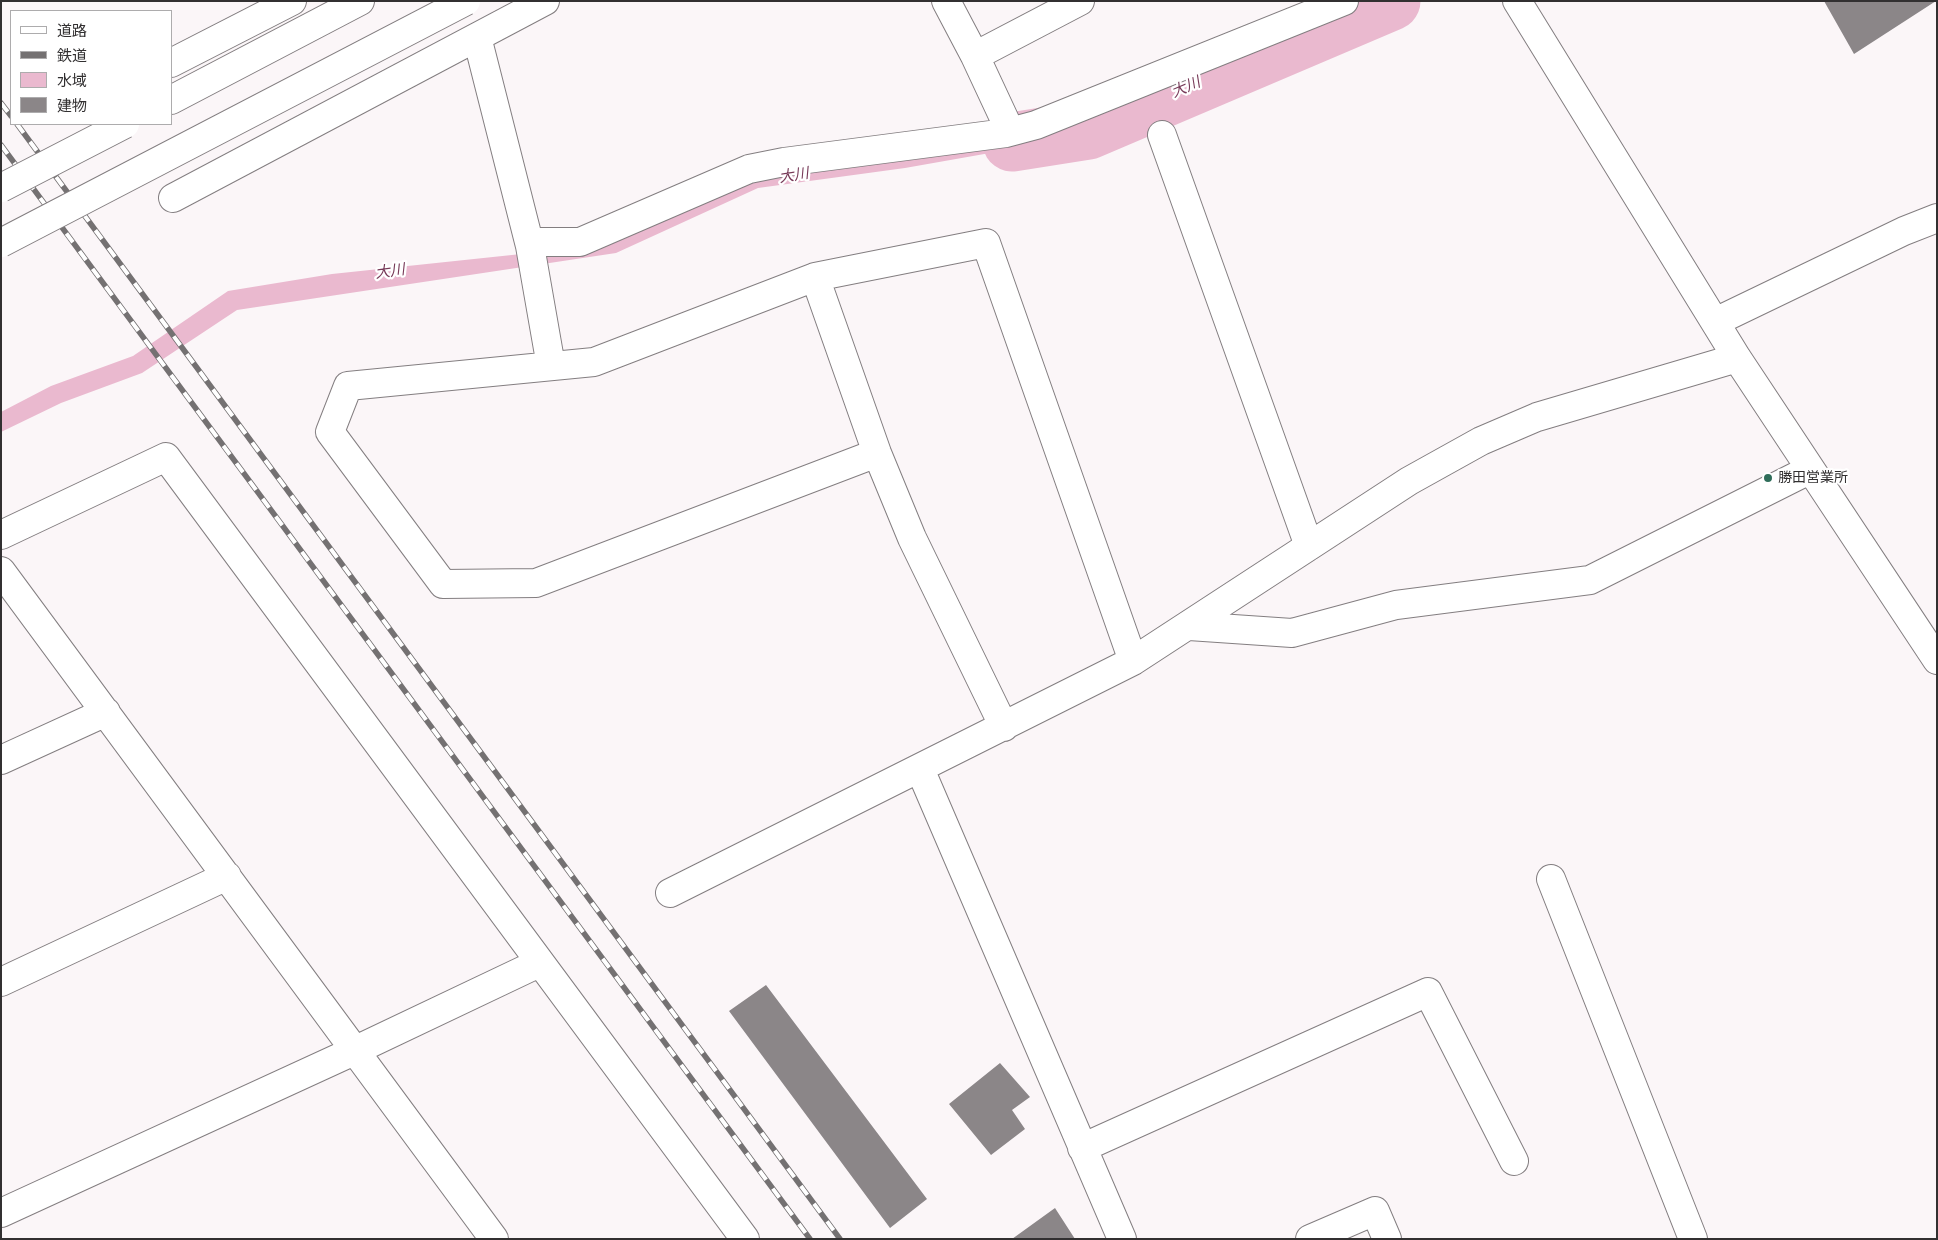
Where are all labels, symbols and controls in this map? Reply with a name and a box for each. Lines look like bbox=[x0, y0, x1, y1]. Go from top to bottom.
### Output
legend bbox=[10, 10, 172, 125]
text: 道路 bbox=[57, 22, 87, 40]
text: 鉄道 bbox=[57, 47, 87, 65]
text: 水域 bbox=[57, 72, 87, 90]
water label: 大川 bbox=[1169, 74, 1203, 102]
text: 建物 bbox=[57, 97, 87, 115]
water label: 大川 bbox=[778, 165, 810, 187]
water label: 大川 bbox=[374, 261, 406, 283]
place label: 勝田営業所 bbox=[1778, 470, 1848, 486]
marker: 勝田営業所 bbox=[1762, 472, 1774, 484]

